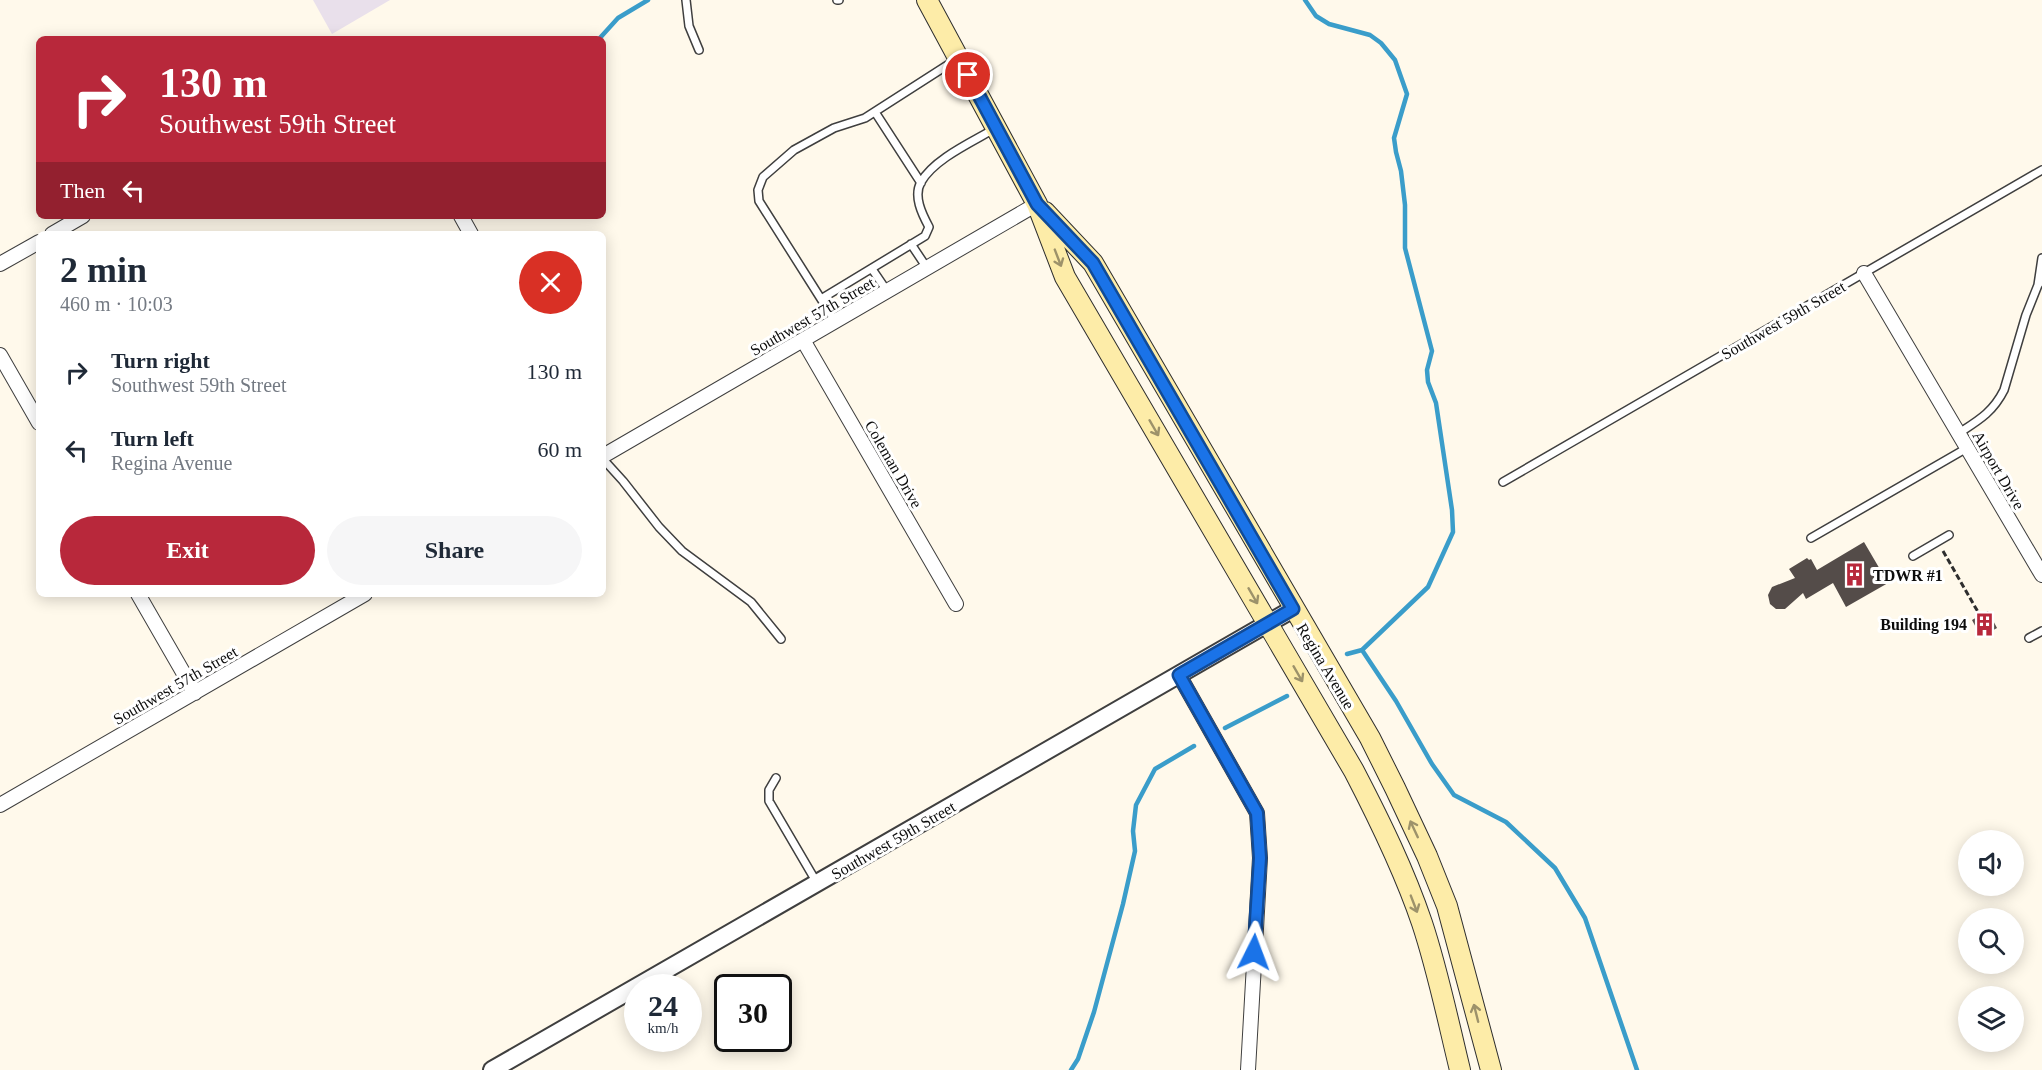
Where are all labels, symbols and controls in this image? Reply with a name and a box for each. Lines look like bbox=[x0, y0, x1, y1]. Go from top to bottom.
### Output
pin bbox=[942, 49, 993, 100]
icon: arrive bbox=[951, 58, 984, 91]
icon: right bbox=[60, 60, 138, 138]
text: 130 m bbox=[159, 60, 268, 106]
text: Southwest 59th Street bbox=[159, 109, 396, 139]
icon: left bbox=[117, 174, 150, 207]
text: Then bbox=[60, 178, 105, 203]
one-way arrow bbox=[1053, 249, 1064, 267]
text: 2 min bbox=[60, 250, 147, 290]
button: close bbox=[519, 251, 582, 314]
street label: Southwest 57th Street bbox=[747, 274, 878, 359]
street label: Southwest 59th Street bbox=[1718, 278, 1849, 363]
text: 460 m · 10:03 bbox=[60, 293, 173, 315]
text: Turn right bbox=[111, 348, 210, 373]
icon: right bbox=[60, 356, 93, 389]
text: 130 m bbox=[526, 359, 582, 384]
text: Southwest 59th Street bbox=[111, 374, 287, 396]
street label: Coleman Drive bbox=[862, 417, 925, 511]
one-way arrow bbox=[1148, 419, 1160, 436]
text: Turn left bbox=[111, 426, 194, 451]
street label: Airport Drive bbox=[1968, 428, 2028, 513]
icon: left bbox=[60, 434, 93, 467]
text: 60 m bbox=[537, 437, 582, 462]
text: Regina Avenue bbox=[111, 452, 232, 474]
button: Exit bbox=[60, 516, 315, 585]
button: Share bbox=[327, 516, 582, 585]
building icon: TDWR #1 bbox=[1842, 562, 1868, 588]
place label: TDWR #1 bbox=[1873, 567, 1943, 584]
one-way arrow bbox=[1247, 587, 1259, 604]
building icon: Building 194 bbox=[1972, 611, 1998, 637]
place label: Building 194 bbox=[1880, 616, 1967, 634]
street label: Regina Avenue bbox=[1292, 620, 1358, 713]
street label: Southwest 57th Street bbox=[110, 643, 241, 728]
one-way arrow bbox=[1292, 665, 1304, 682]
street label: Southwest 59th Street bbox=[828, 798, 959, 883]
one-way arrow bbox=[1408, 820, 1420, 838]
map controls bbox=[1958, 830, 2024, 1052]
button: sound bbox=[1958, 830, 2024, 896]
one-way arrow bbox=[1410, 894, 1421, 913]
button: search bbox=[1958, 908, 2024, 974]
position arrow bbox=[1222, 920, 1286, 984]
speed limit sign: 30 bbox=[714, 974, 792, 1052]
button: layers bbox=[1958, 986, 2024, 1052]
text: 24 bbox=[648, 989, 678, 1022]
one-way arrow bbox=[1470, 1004, 1481, 1023]
text: km/h bbox=[648, 1020, 678, 1036]

